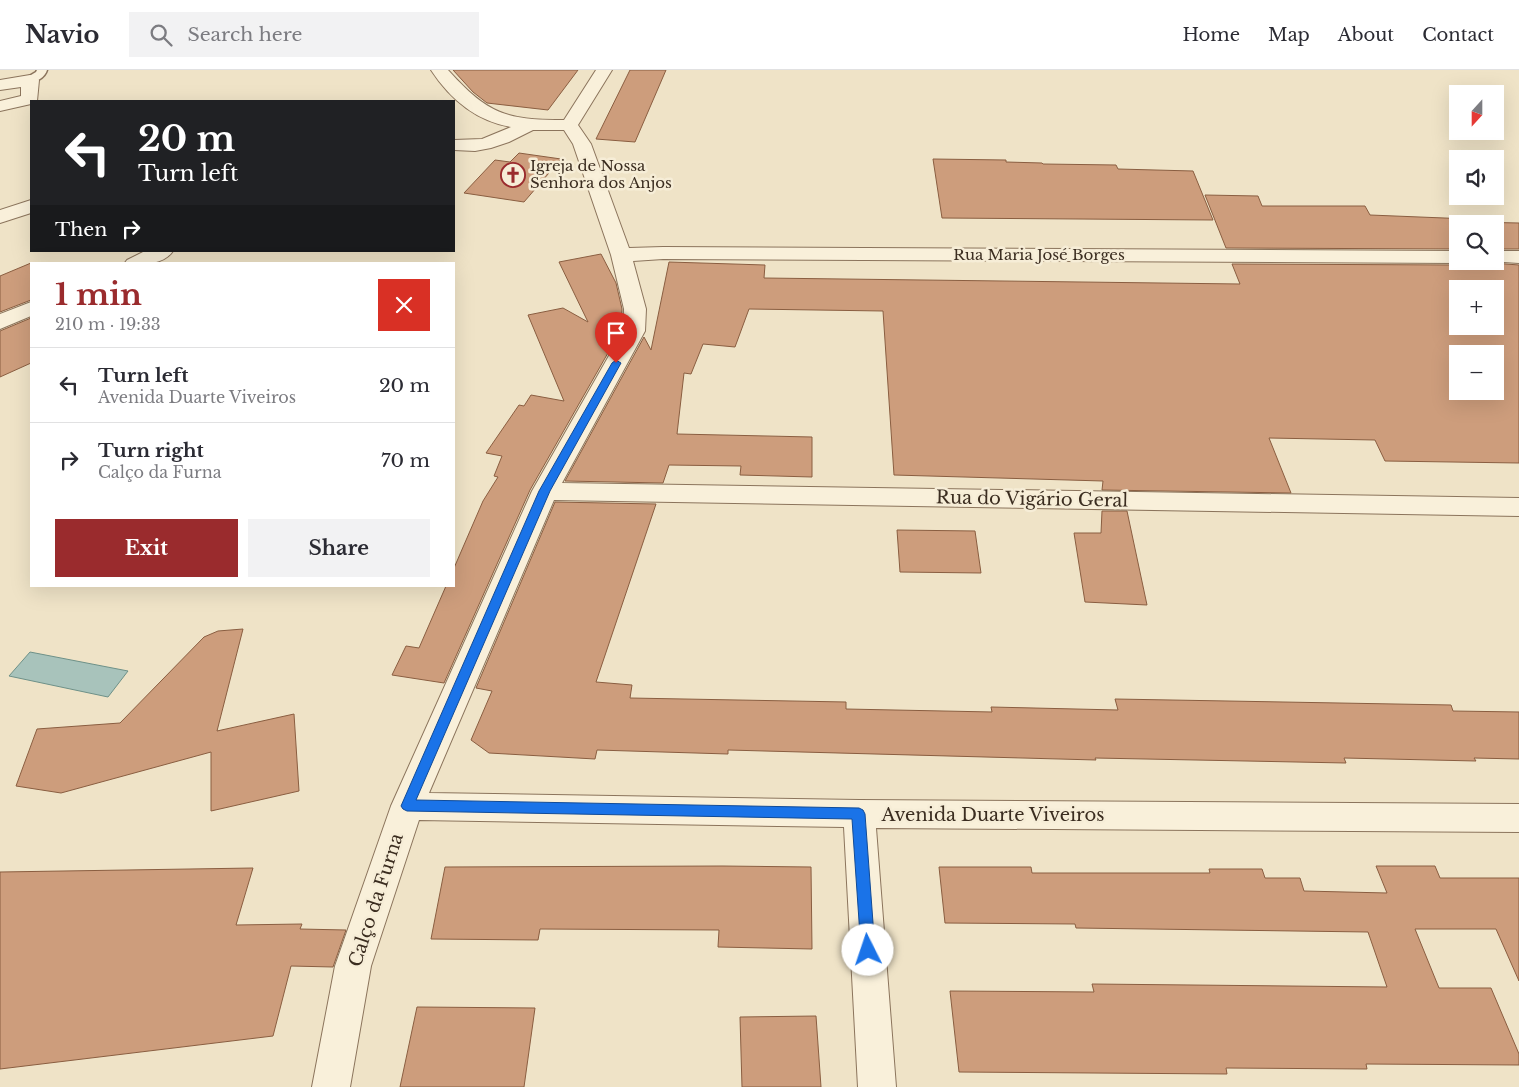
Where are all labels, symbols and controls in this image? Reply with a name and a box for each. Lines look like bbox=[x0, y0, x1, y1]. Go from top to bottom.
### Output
search box bbox=[129, 12, 479, 57]
text: Navio bbox=[25, 20, 99, 49]
icon: search bbox=[147, 21, 175, 49]
text: Search here bbox=[187, 23, 302, 46]
text: Home bbox=[1182, 24, 1240, 46]
text: Map bbox=[1268, 24, 1310, 46]
text: About bbox=[1338, 24, 1394, 46]
text: Contact bbox=[1422, 24, 1494, 46]
north arrow bbox=[1449, 85, 1504, 140]
map controls bbox=[1449, 85, 1504, 400]
text: 20 m bbox=[138, 117, 235, 160]
icon: left bbox=[55, 120, 120, 185]
button: sound bbox=[1449, 150, 1504, 205]
place label: Igreja de Nossa Senhora dos Anjos bbox=[530, 156, 672, 192]
text: Turn left bbox=[138, 160, 238, 187]
church icon: Igreja de Nossa Senhora dos Anjos bbox=[500, 162, 526, 188]
icon: right bbox=[117, 215, 145, 243]
button: search bbox=[1449, 215, 1504, 270]
text: Then bbox=[55, 218, 107, 241]
street label: Rua Maria José Borges bbox=[953, 245, 1125, 264]
text: 1 min bbox=[55, 276, 142, 313]
button: close bbox=[378, 279, 430, 331]
button: + bbox=[1449, 280, 1504, 335]
pin bbox=[595, 312, 637, 363]
text: 210 m · 19:33 bbox=[55, 314, 161, 334]
icon: arrive bbox=[602, 319, 630, 347]
button: − bbox=[1449, 345, 1504, 400]
text: Turn left bbox=[98, 364, 189, 387]
icon: left bbox=[55, 371, 83, 399]
text: 20 m bbox=[379, 374, 430, 397]
text: Avenida Duarte Viveiros bbox=[98, 387, 296, 407]
text: Turn right bbox=[98, 439, 204, 462]
icon: right bbox=[55, 446, 83, 474]
text: 70 m bbox=[381, 449, 430, 472]
text: Calço da Furna bbox=[98, 462, 222, 482]
street label: Rua do Vigário Geral bbox=[936, 486, 1129, 512]
button: Exit bbox=[55, 519, 238, 577]
button: Share bbox=[248, 519, 430, 577]
street label: Avenida Duarte Viveiros bbox=[881, 804, 1104, 826]
street label: Calço da Furna bbox=[344, 830, 408, 970]
position arrow bbox=[841, 923, 893, 975]

